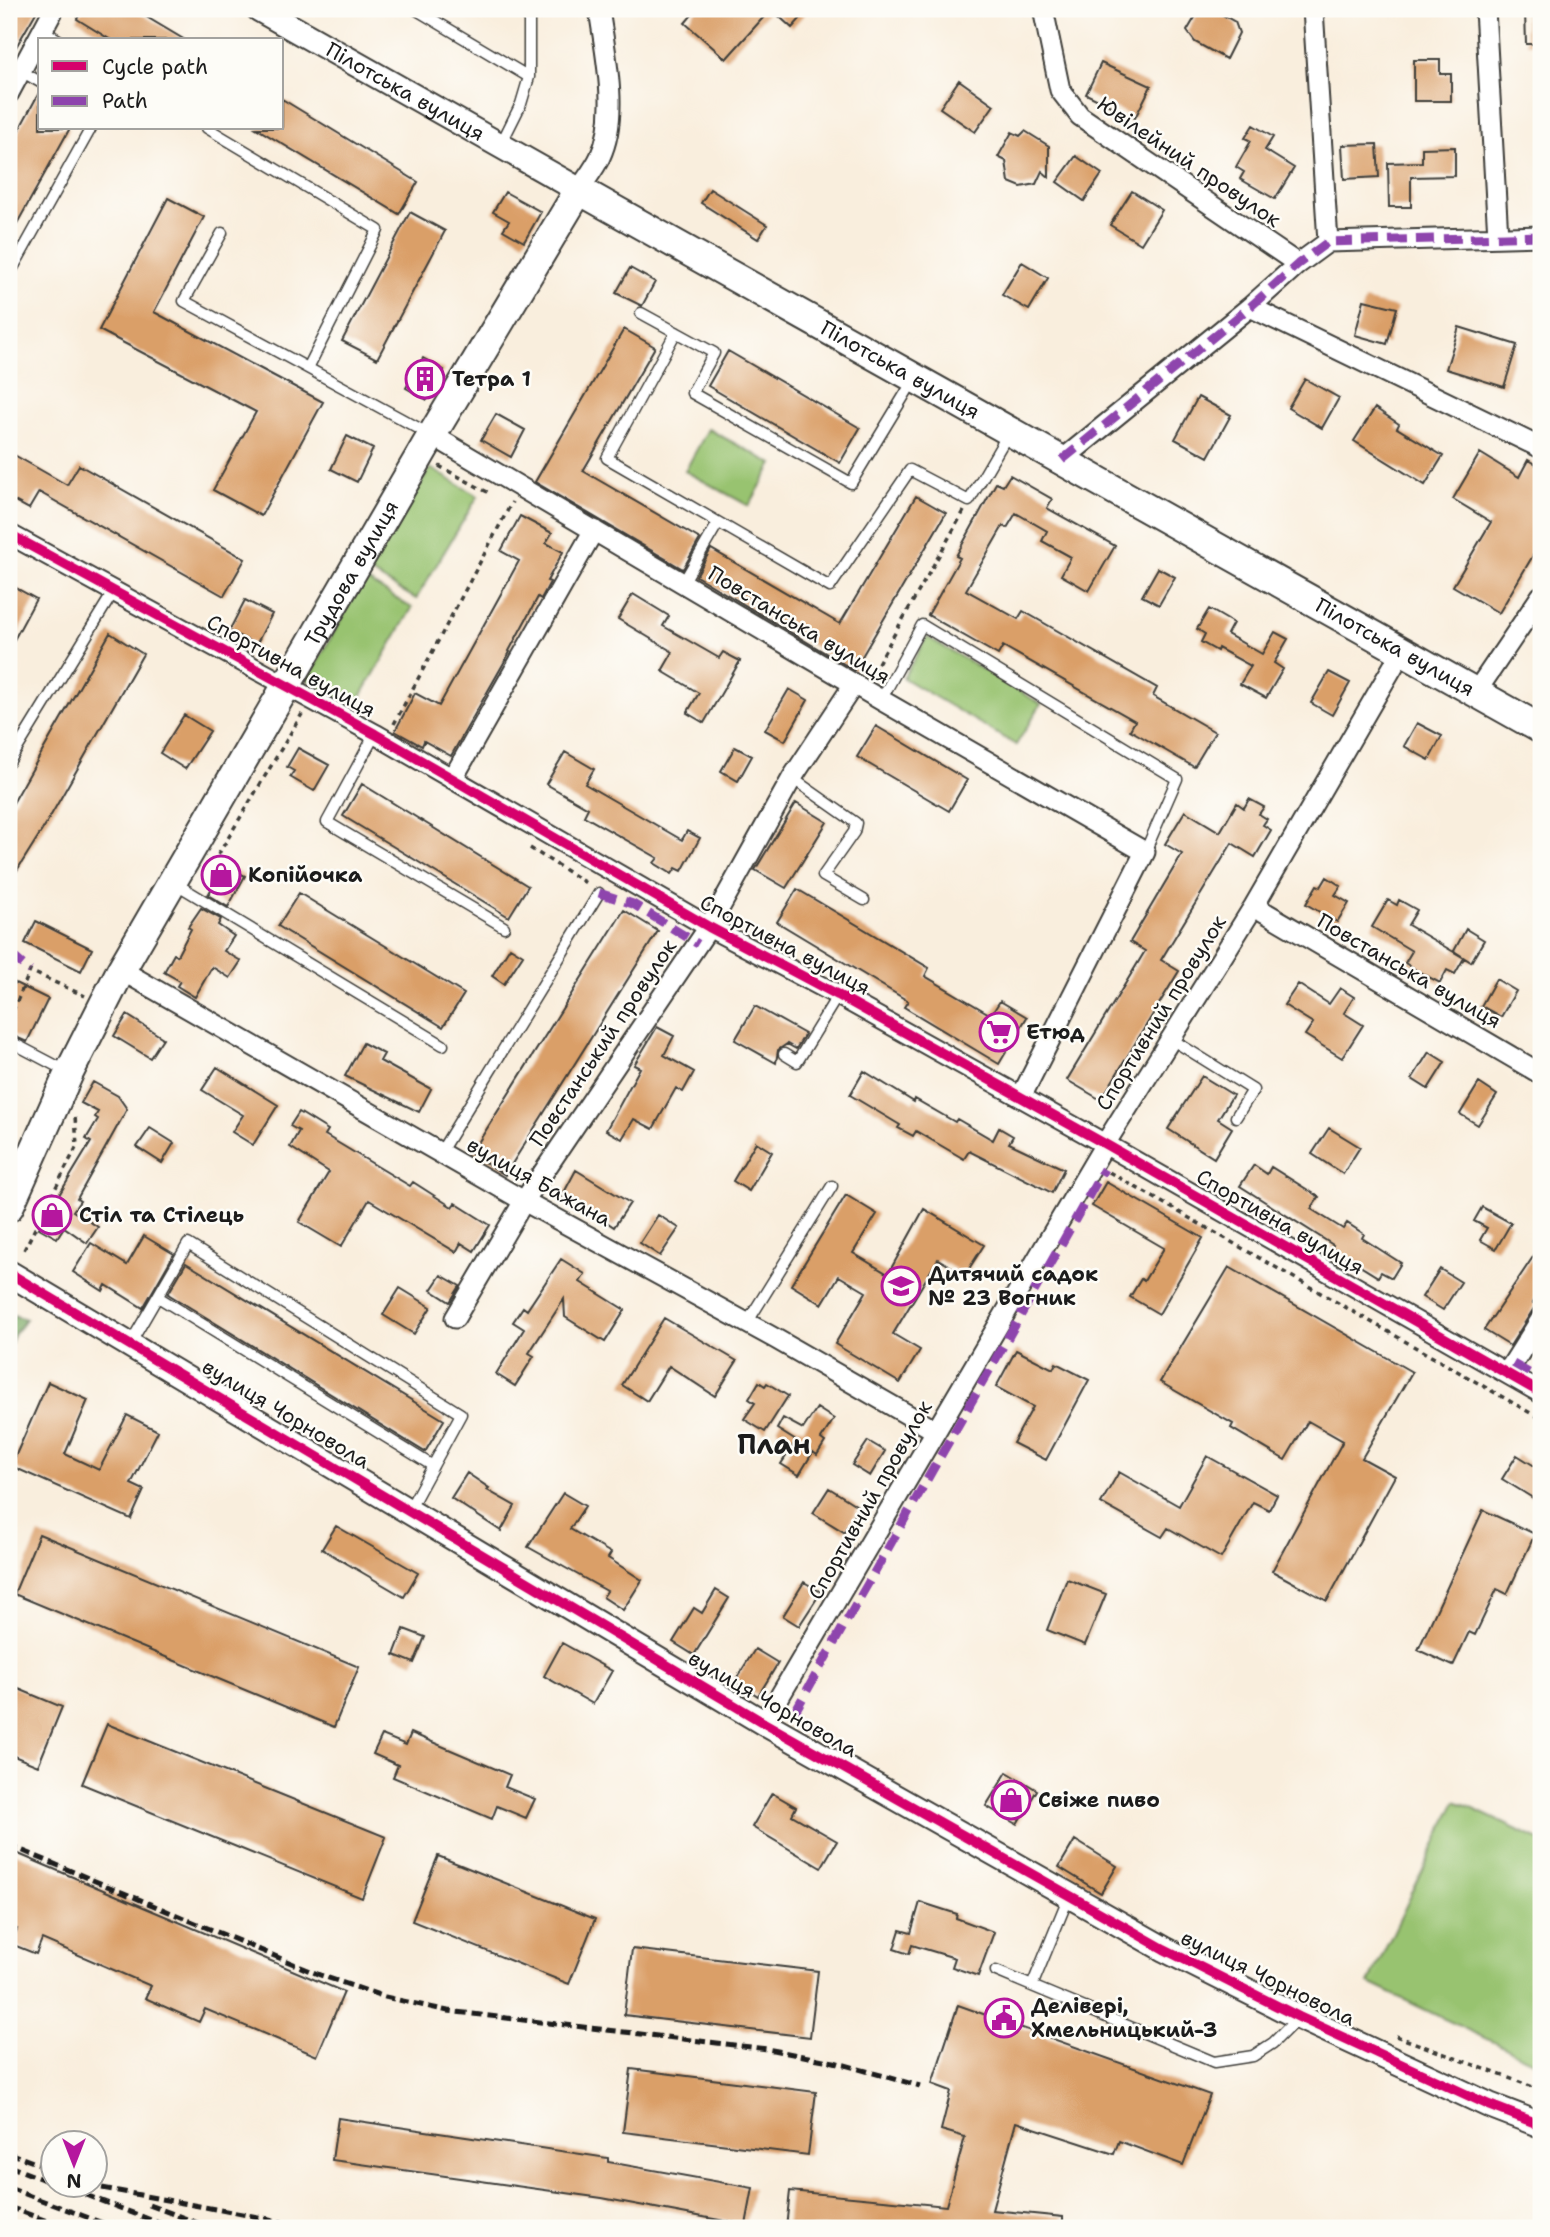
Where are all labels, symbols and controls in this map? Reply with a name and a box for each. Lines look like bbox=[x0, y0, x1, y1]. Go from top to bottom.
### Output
street label: Пілотська вулиця bbox=[321, 36, 490, 148]
legend bbox=[38, 38, 284, 130]
text: Cycle path bbox=[102, 53, 208, 81]
text: Path bbox=[102, 87, 148, 115]
street label: Ювілейний провулок bbox=[1092, 90, 1286, 234]
street label: Пілотська вулиця bbox=[816, 314, 985, 426]
building icon: Тетра 1 bbox=[404, 358, 446, 400]
place label: Тетра 1 bbox=[452, 365, 531, 393]
street label: Трудова вулиця bbox=[298, 495, 405, 652]
street label: Повстанська вулиця bbox=[703, 559, 895, 691]
street label: Пілотська вулиця bbox=[1310, 591, 1479, 703]
street label: Спортивна вулиця bbox=[202, 608, 380, 724]
shop icon: Копійочка bbox=[200, 854, 242, 896]
place label: Копійочка bbox=[248, 861, 363, 889]
street label: Спортивна вулиця bbox=[695, 888, 875, 1002]
street label: Повстанська вулиця bbox=[1312, 907, 1506, 1035]
street label: Спортивний провулок bbox=[1089, 910, 1233, 1116]
street label: Повстанський провулок bbox=[523, 934, 683, 1152]
supermarket icon: Етюд bbox=[978, 1011, 1020, 1053]
place label: Етюд bbox=[1026, 1018, 1085, 1046]
street label: вулиця Бажана bbox=[462, 1131, 616, 1233]
street label: Спортивна вулиця bbox=[1191, 1163, 1369, 1281]
shop icon: Стіл та Стілець bbox=[31, 1194, 73, 1236]
place label: Стіл та Стілець bbox=[79, 1201, 244, 1229]
place label: Дитячий садок № 23 Вогник bbox=[928, 1260, 1098, 1312]
school or university icon: Дитячий садок № 23 Вогник bbox=[880, 1265, 922, 1307]
street label: вулиця Чорновола bbox=[197, 1353, 375, 1475]
street label: Спортивний провулок bbox=[801, 1395, 939, 1605]
district label: План bbox=[737, 1425, 811, 1463]
street label: вулиця Чорновола bbox=[683, 1644, 863, 1764]
shop icon: Свіже пиво bbox=[990, 1779, 1032, 1821]
place label: Свіже пиво bbox=[1038, 1786, 1160, 1814]
street label: вулиця Чорновола bbox=[1176, 1924, 1360, 2032]
place label: Делівері, Хмельницький-3 bbox=[1031, 1992, 1217, 2044]
public building icon: Делівері, Хмельницький-3 bbox=[983, 1997, 1025, 2039]
north arrow bbox=[38, 2128, 108, 2198]
text: N bbox=[66, 2168, 82, 2193]

